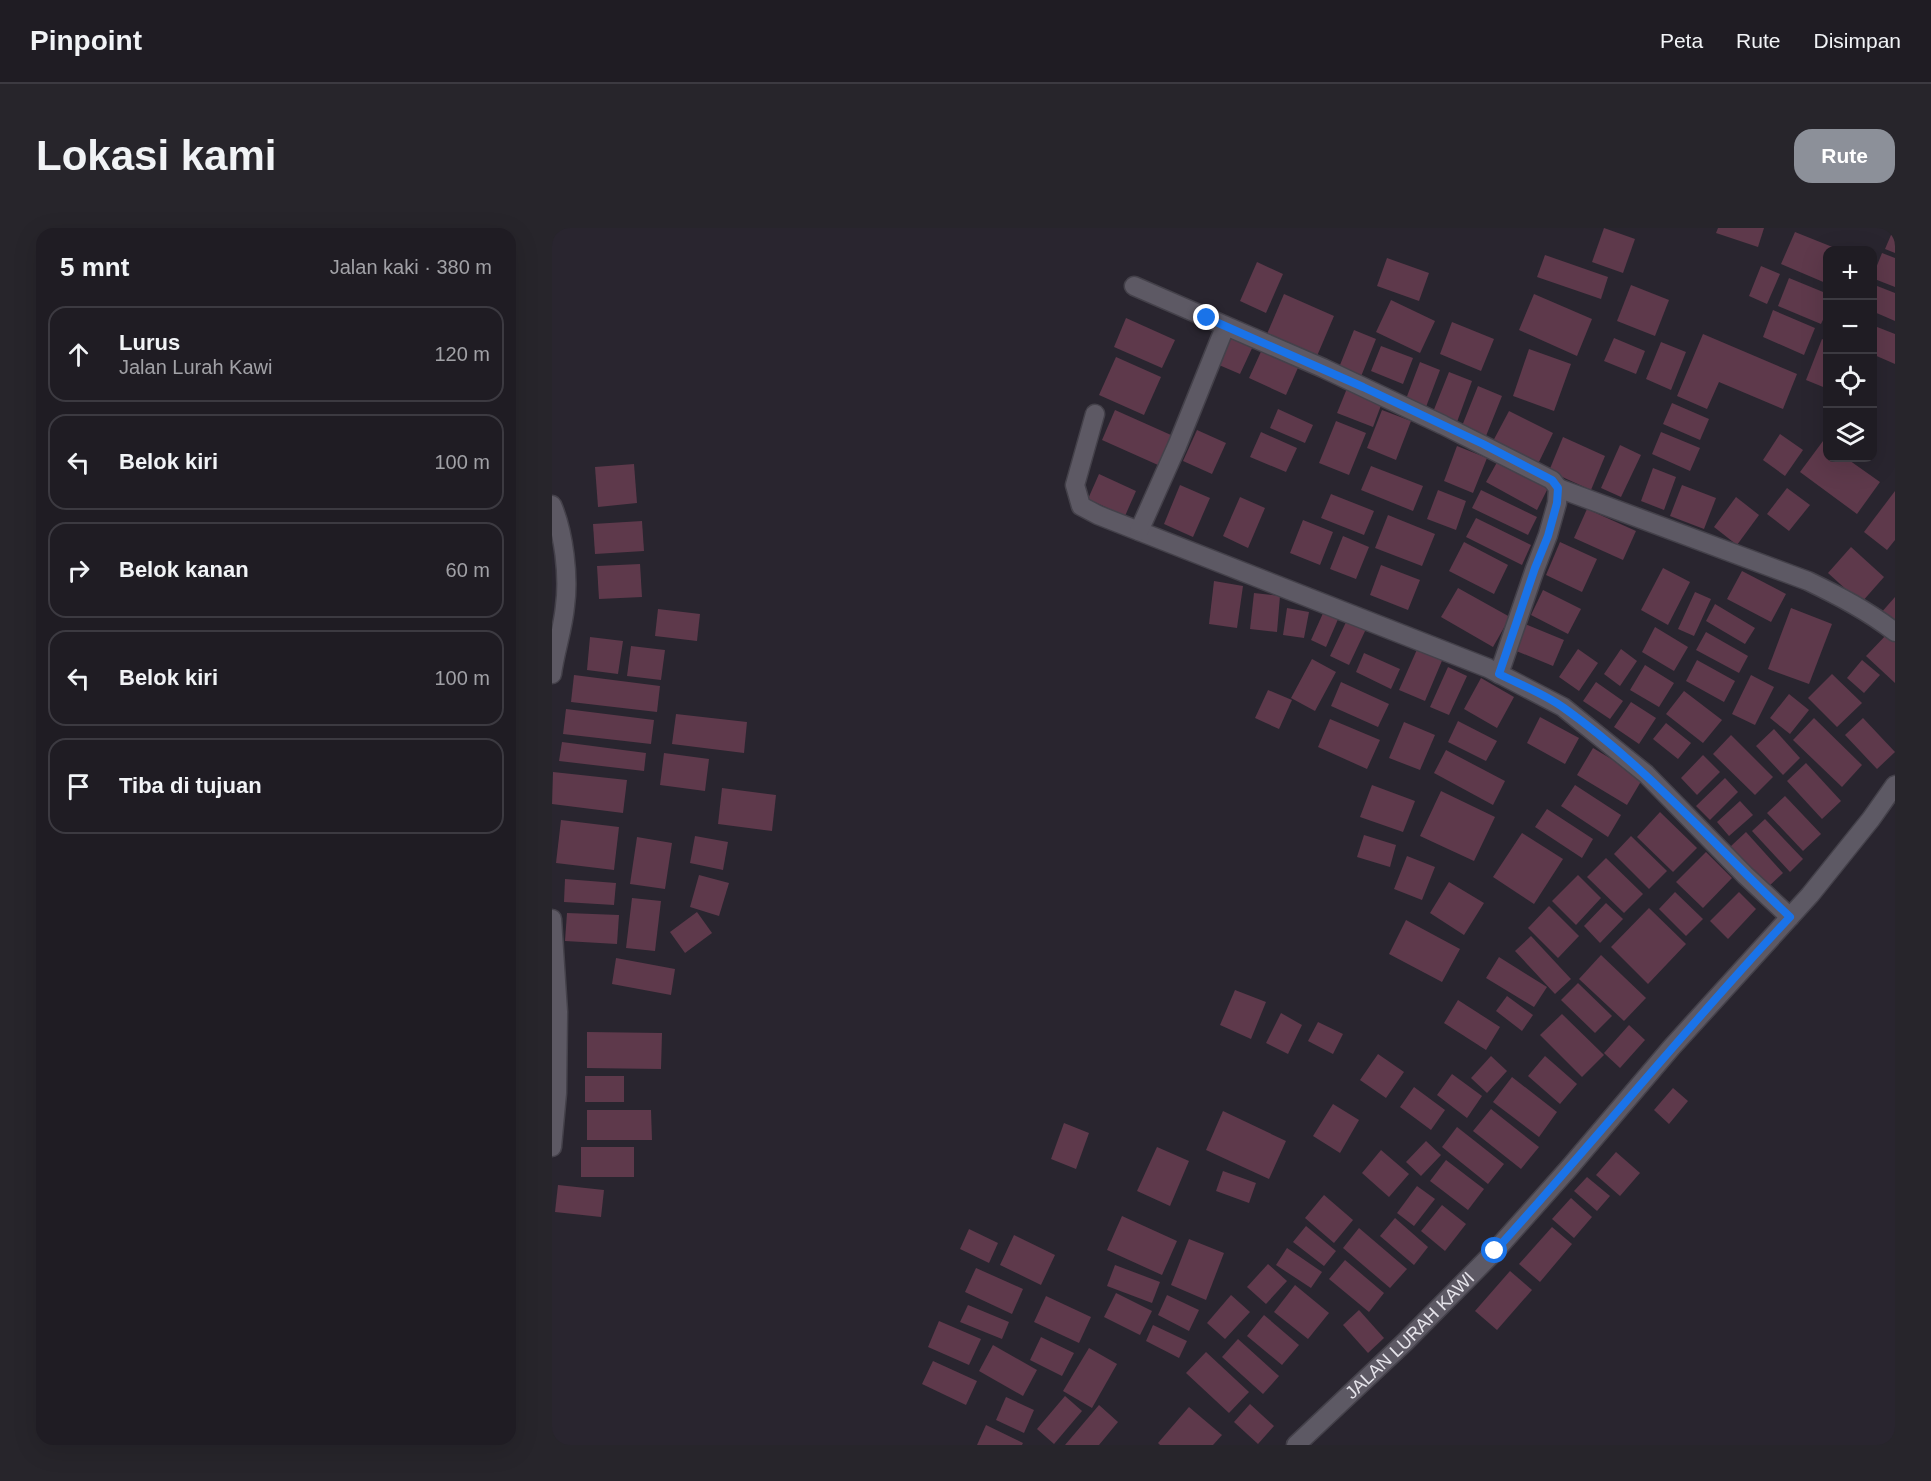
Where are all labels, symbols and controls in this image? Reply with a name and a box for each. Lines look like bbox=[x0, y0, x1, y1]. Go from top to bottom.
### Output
text: Pinpoint bbox=[30, 25, 142, 56]
text: Peta bbox=[1660, 29, 1703, 52]
text: Rute bbox=[1736, 29, 1780, 52]
text: Disimpan bbox=[1813, 29, 1901, 52]
button: Rute bbox=[1794, 129, 1895, 183]
text: Lokasi kami bbox=[36, 132, 276, 179]
map controls bbox=[1823, 246, 1877, 462]
button: + bbox=[1823, 246, 1877, 300]
text: 5 mnt bbox=[60, 252, 129, 282]
text: Jalan kaki · 380 m bbox=[330, 256, 492, 278]
button: − bbox=[1823, 300, 1877, 354]
route end bbox=[1193, 304, 1219, 330]
text: Lurus bbox=[119, 330, 180, 355]
icon: ahead bbox=[62, 338, 95, 371]
text: 120 m bbox=[434, 343, 490, 365]
button: locate bbox=[1823, 354, 1877, 408]
text: Jalan Lurah Kawi bbox=[119, 356, 272, 378]
button: layers bbox=[1823, 408, 1877, 462]
icon: left bbox=[62, 446, 95, 479]
text: Belok kiri bbox=[119, 449, 218, 474]
text: 100 m bbox=[434, 451, 490, 473]
icon: right bbox=[62, 554, 95, 587]
text: Belok kanan bbox=[119, 557, 249, 582]
text: 60 m bbox=[446, 559, 490, 581]
icon: left bbox=[62, 662, 95, 695]
text: Belok kiri bbox=[119, 665, 218, 690]
text: 100 m bbox=[434, 667, 490, 689]
icon: arrive bbox=[62, 770, 95, 803]
text: Tiba di tujuan bbox=[119, 773, 262, 798]
route start bbox=[1481, 1237, 1507, 1263]
street label: JALAN LURAH KAWI bbox=[1341, 1268, 1478, 1403]

